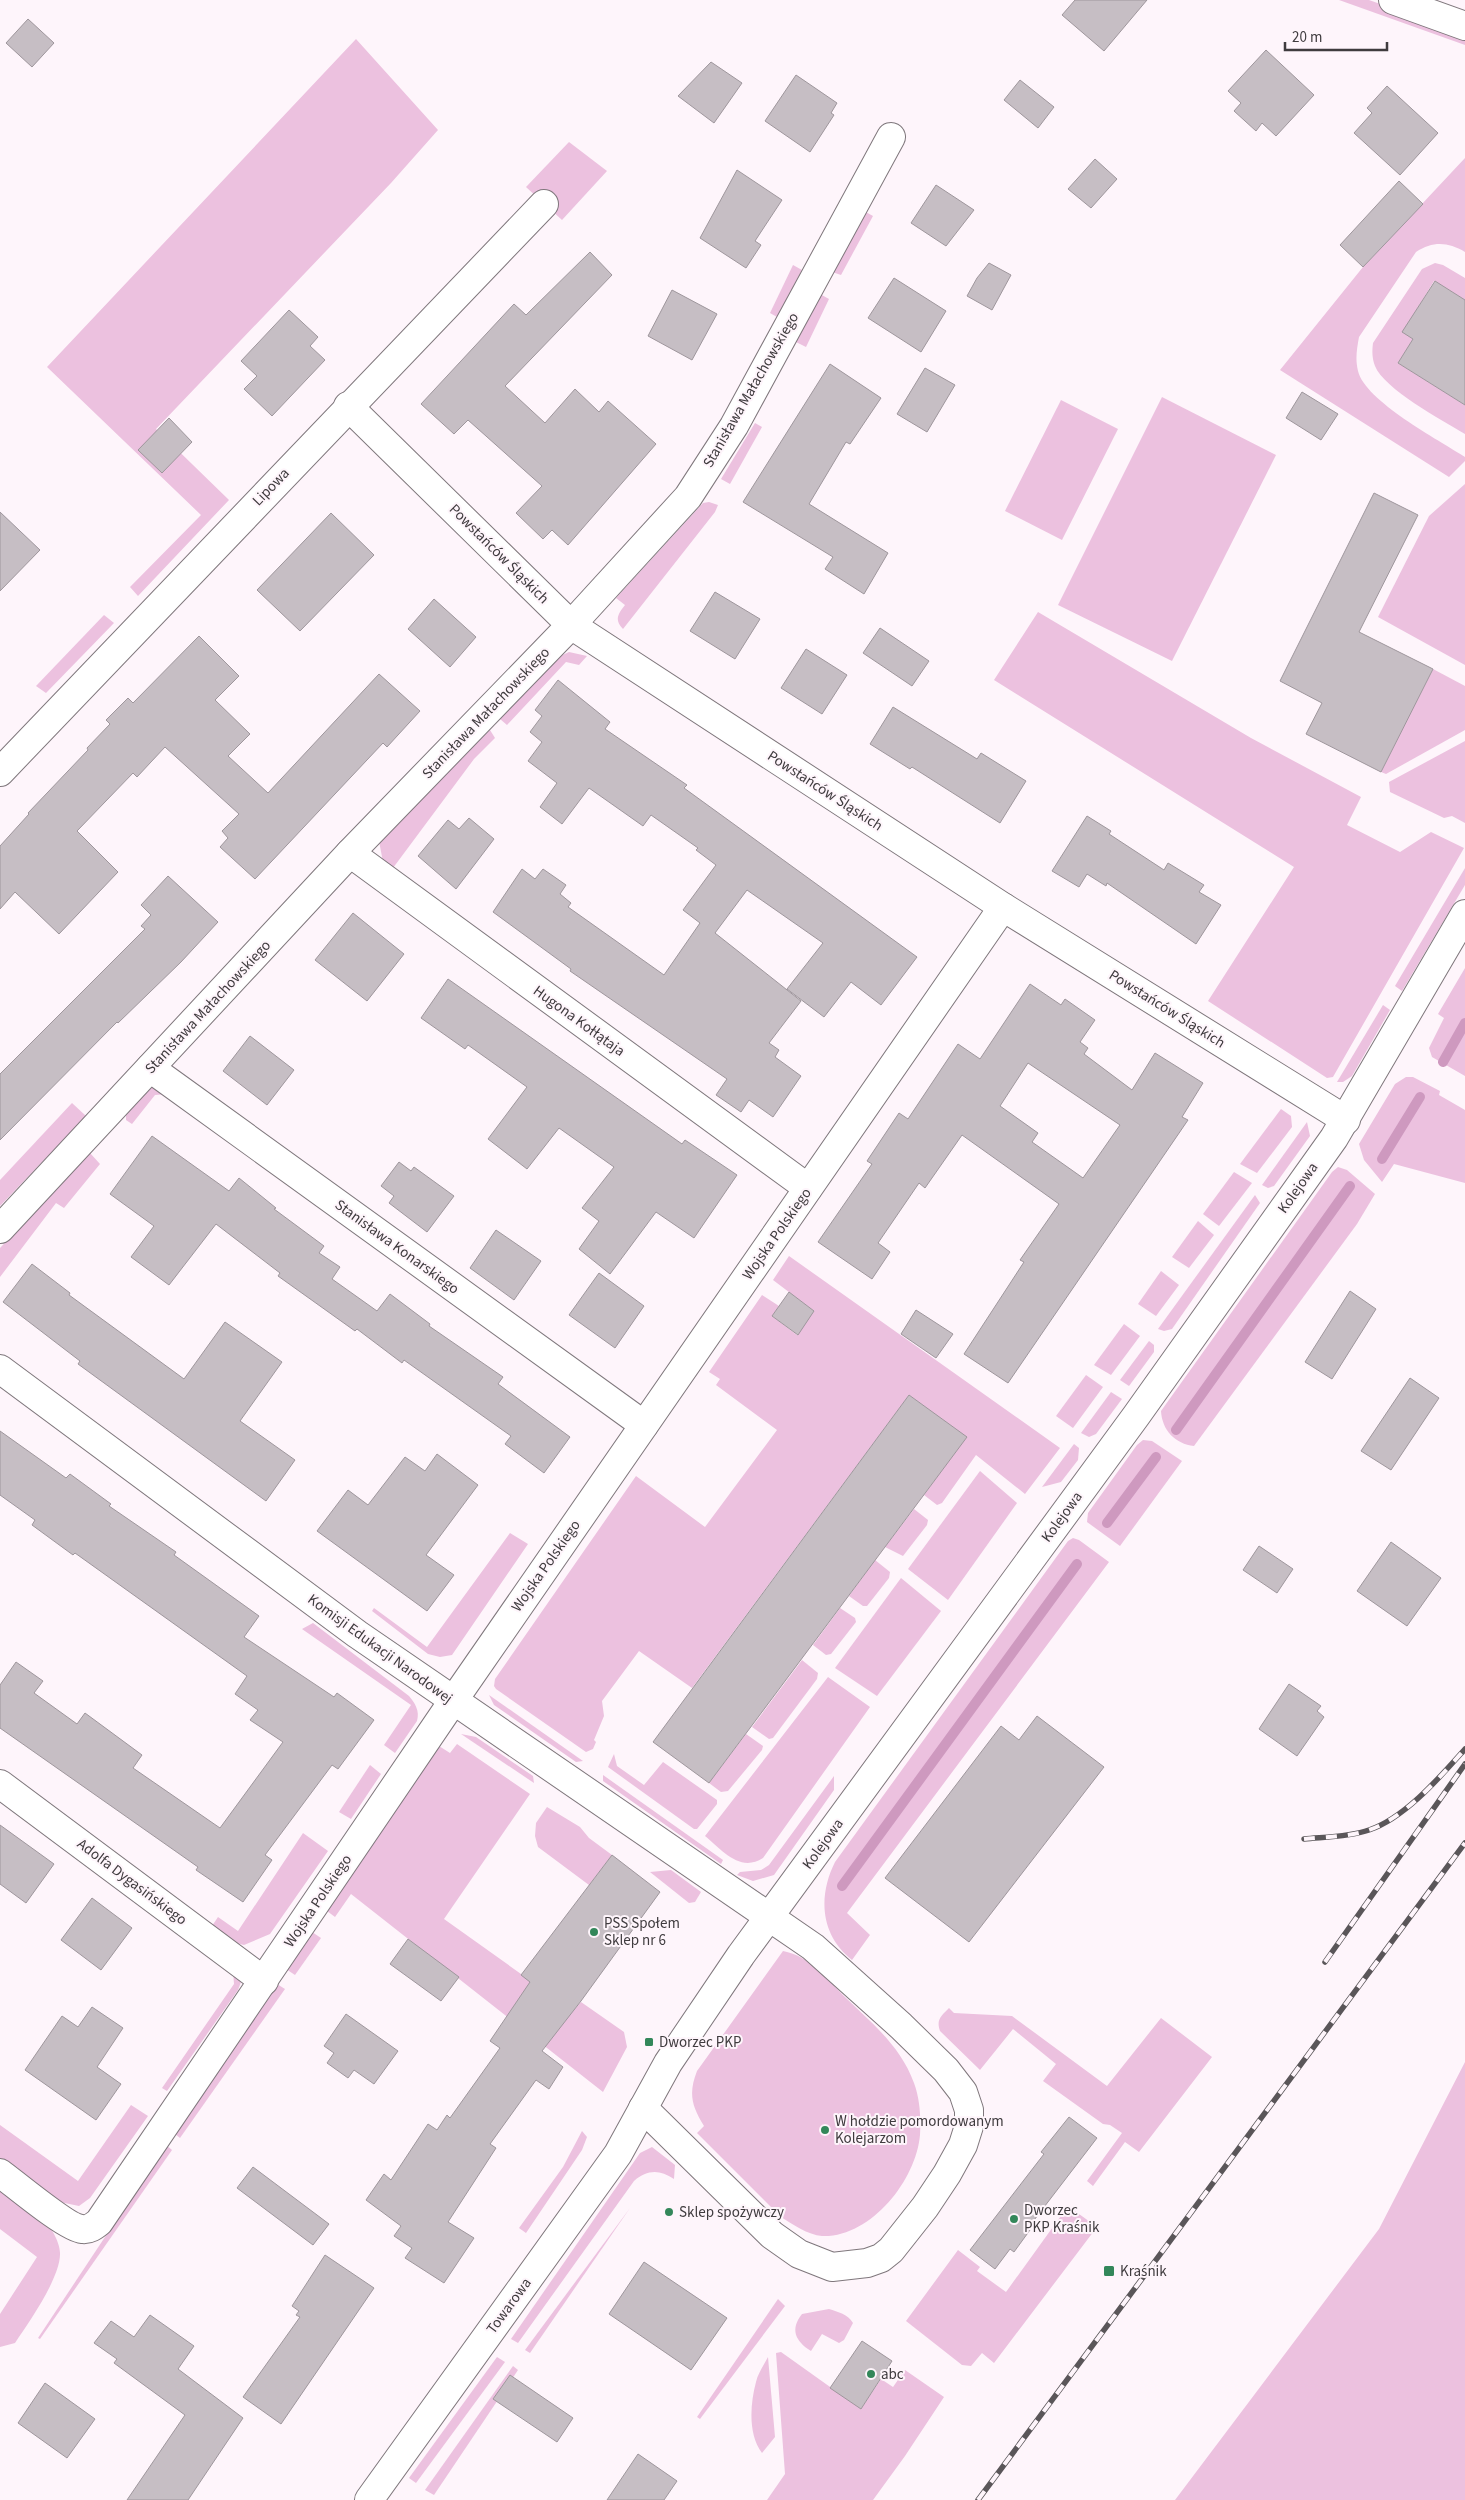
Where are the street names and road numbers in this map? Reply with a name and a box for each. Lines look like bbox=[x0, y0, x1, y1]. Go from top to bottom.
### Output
street label: Stanisława Małachowskiego bbox=[698, 309, 804, 471]
street label: Lipowa bbox=[248, 463, 294, 511]
street label: Powstańców Śląskich bbox=[444, 499, 554, 609]
street label: Stanisława Małachowskiego bbox=[417, 642, 555, 784]
street label: Powstańców Śląskich bbox=[763, 746, 887, 836]
street label: Stanisława Małachowskiego bbox=[140, 936, 276, 1078]
street label: Powstańców Śląskich bbox=[1105, 965, 1229, 1053]
street label: Hugona Kołłątaja bbox=[529, 981, 629, 1061]
street label: Kolejowa bbox=[1273, 1158, 1323, 1218]
street label: Wojska Polskiego bbox=[737, 1184, 817, 1284]
street label: Stanisława Konarskiego bbox=[330, 1195, 464, 1299]
street label: Kolejowa bbox=[1036, 1487, 1088, 1547]
street label: Wojska Polskiego bbox=[506, 1516, 586, 1616]
street label: Komisji Edukacji Narodowej bbox=[303, 1589, 457, 1709]
street label: Kolejowa bbox=[797, 1814, 849, 1874]
street label: Adolfa Dygasińskiego bbox=[73, 1834, 191, 1930]
street label: Wojska Polskiego bbox=[279, 1850, 357, 1952]
street label: Towarowa bbox=[482, 2274, 536, 2338]

